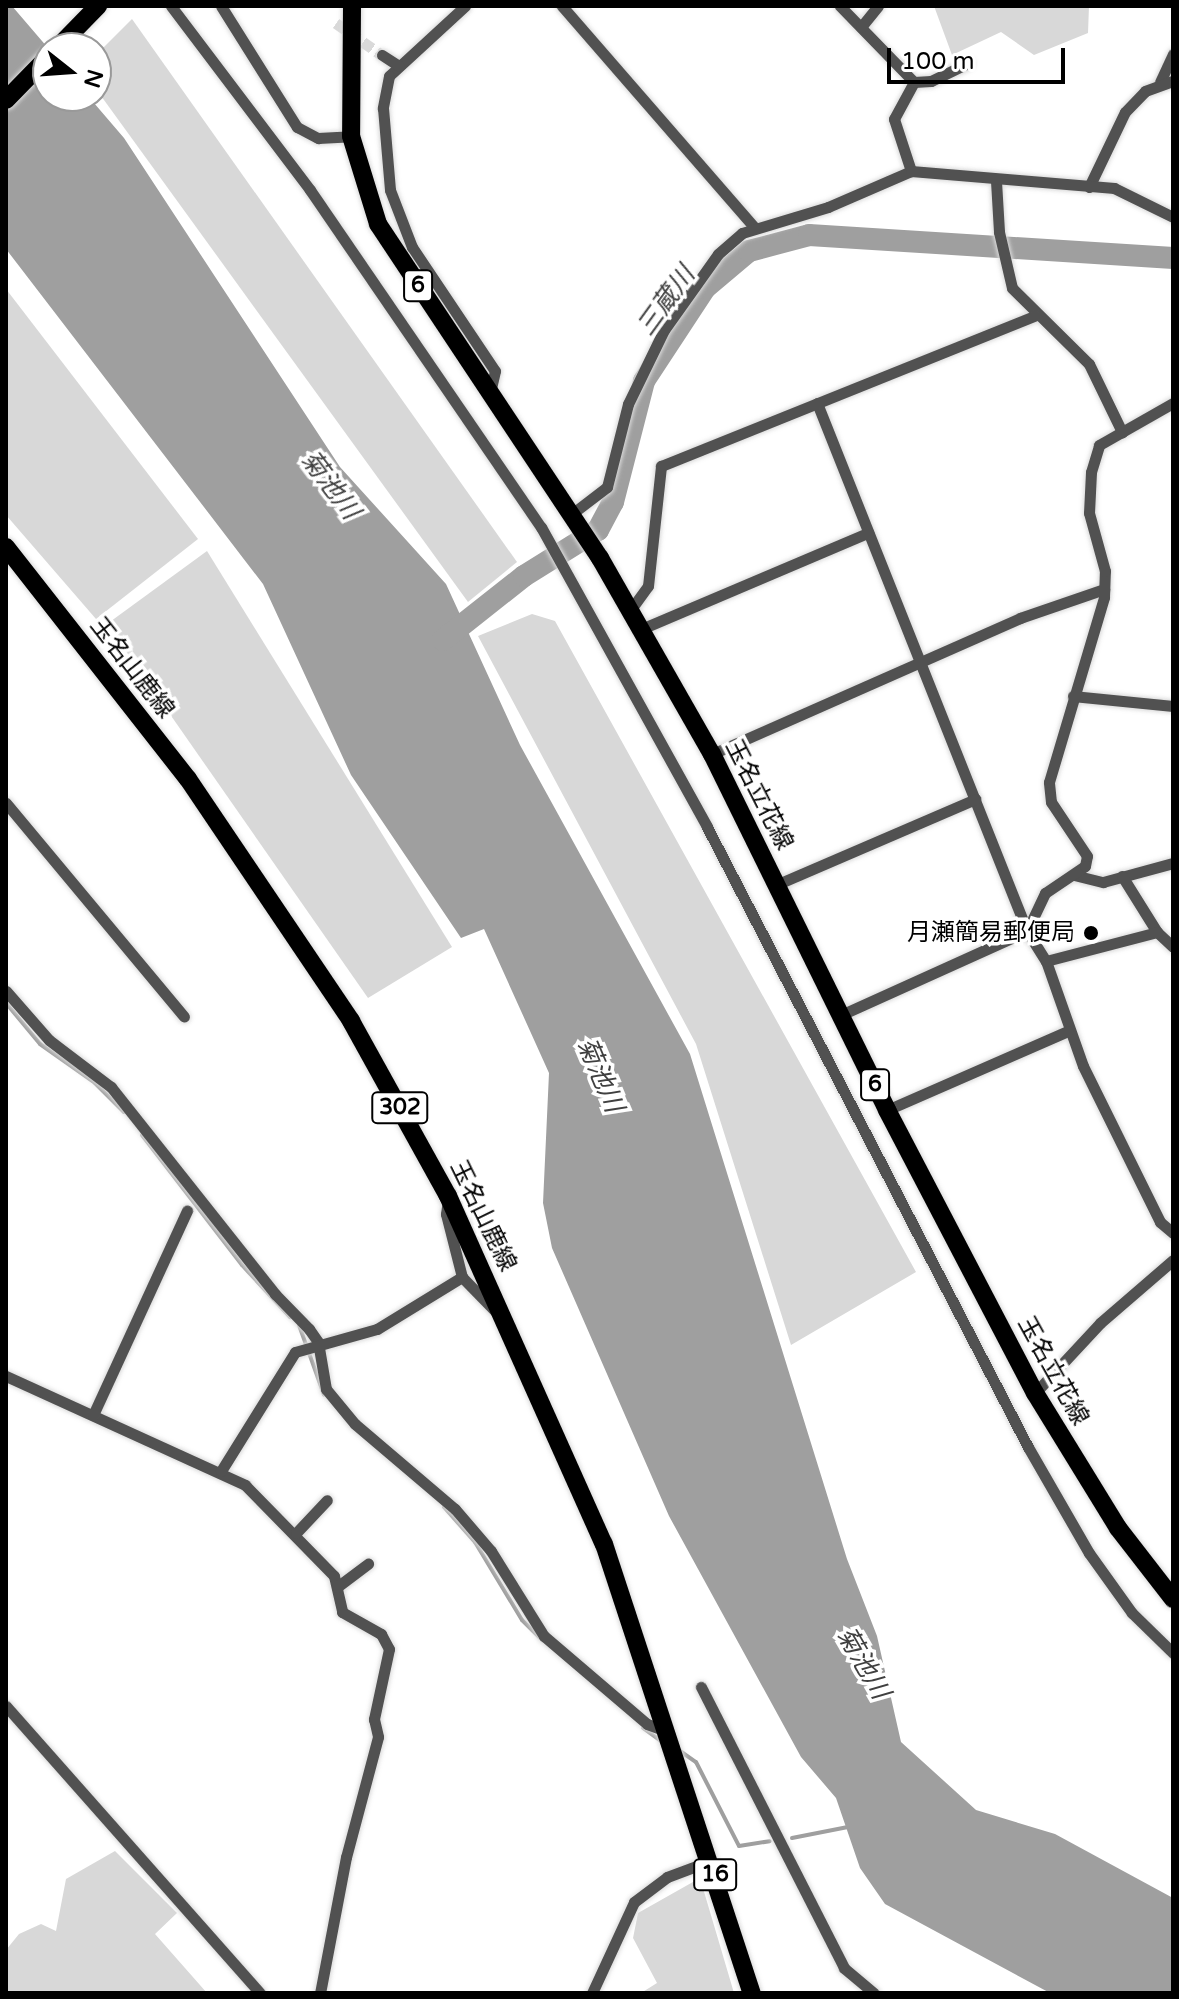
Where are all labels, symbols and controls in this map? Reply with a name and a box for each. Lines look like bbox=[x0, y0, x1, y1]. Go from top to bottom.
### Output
north arrow bbox=[32, 32, 112, 112]
scale bar bbox=[891, 32, 1069, 82]
text: 100 m bbox=[901, 47, 975, 76]
text: N bbox=[78, 66, 108, 91]
water label: 三蔵川 bbox=[630, 260, 702, 342]
road number: 6 bbox=[402, 268, 434, 304]
water label: 菊池川 bbox=[294, 444, 366, 526]
street label: 玉名山鹿線 bbox=[84, 612, 180, 724]
street label: 玉名立花線 bbox=[719, 735, 799, 855]
place label: 月瀬簡易郵便局 bbox=[907, 919, 1075, 947]
marker: 月瀬簡易郵便局 bbox=[1082, 924, 1100, 942]
water label: 菊池川 bbox=[570, 1033, 630, 1117]
road number: 6 bbox=[859, 1067, 891, 1103]
road number: 302 bbox=[370, 1090, 430, 1126]
street label: 玉名山鹿線 bbox=[444, 1156, 522, 1276]
street label: 玉名立花線 bbox=[1011, 1312, 1095, 1430]
water label: 菊池川 bbox=[830, 1621, 896, 1705]
road number: 16 bbox=[693, 1857, 737, 1893]

